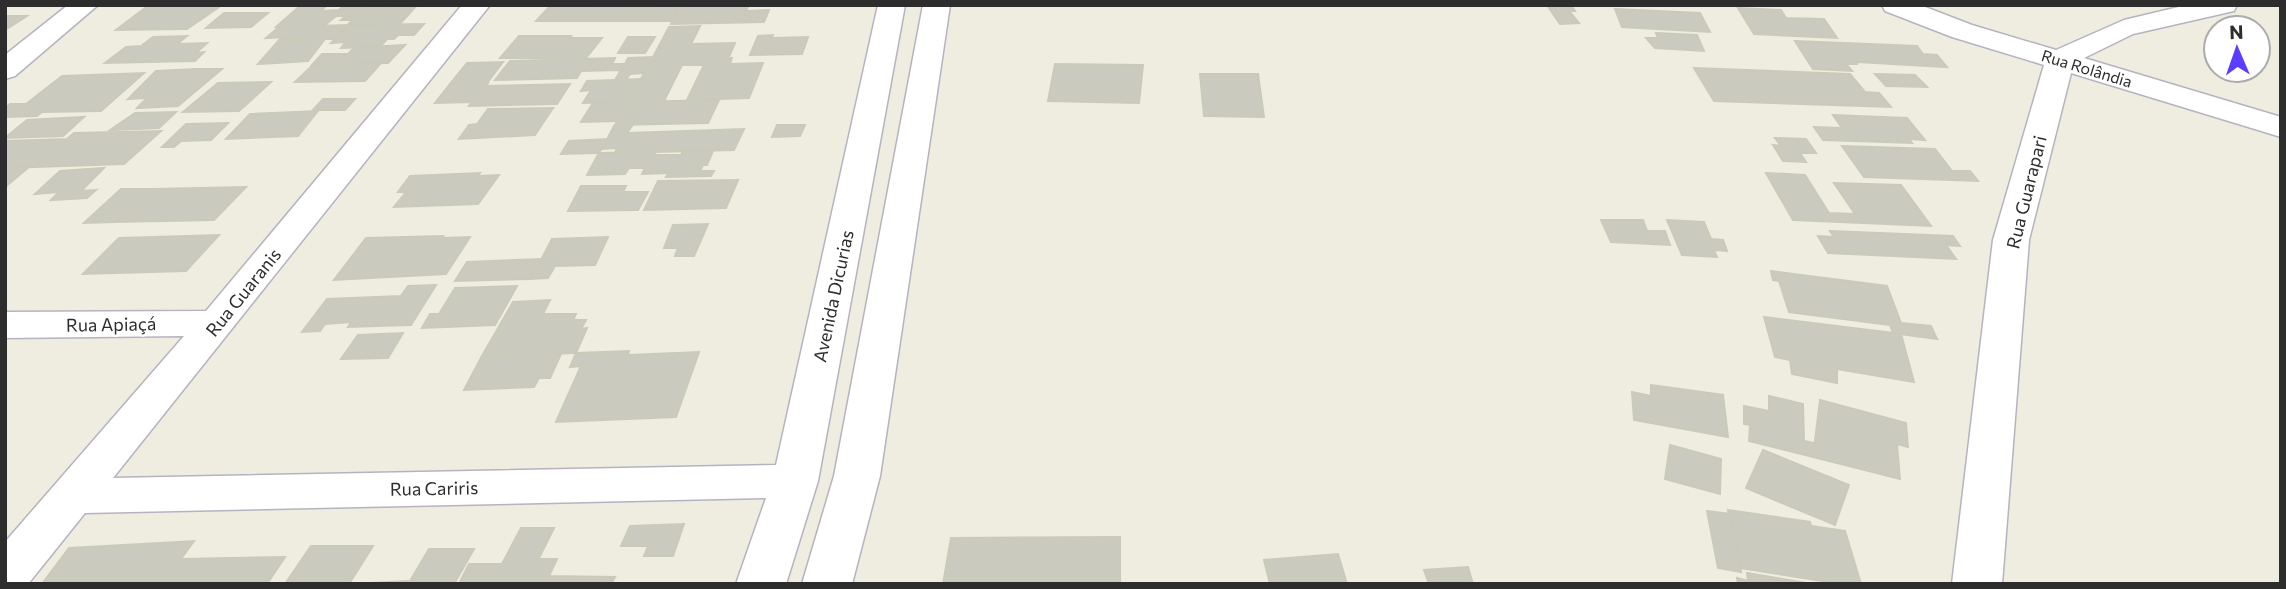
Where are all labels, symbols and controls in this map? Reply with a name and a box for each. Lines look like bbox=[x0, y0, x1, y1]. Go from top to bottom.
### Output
north arrow bbox=[2202, 14, 2272, 84]
text: N bbox=[2229, 20, 2244, 43]
street label: Rua Rolândia bbox=[2039, 45, 2135, 91]
street label: Rua Guarapari bbox=[2001, 133, 2051, 251]
street label: Avenida Dicurias bbox=[808, 228, 858, 364]
street label: Rua Guaranis bbox=[201, 243, 285, 341]
street label: Rua Apiaçá bbox=[66, 312, 156, 336]
street label: Rua Cariris bbox=[390, 476, 478, 500]

